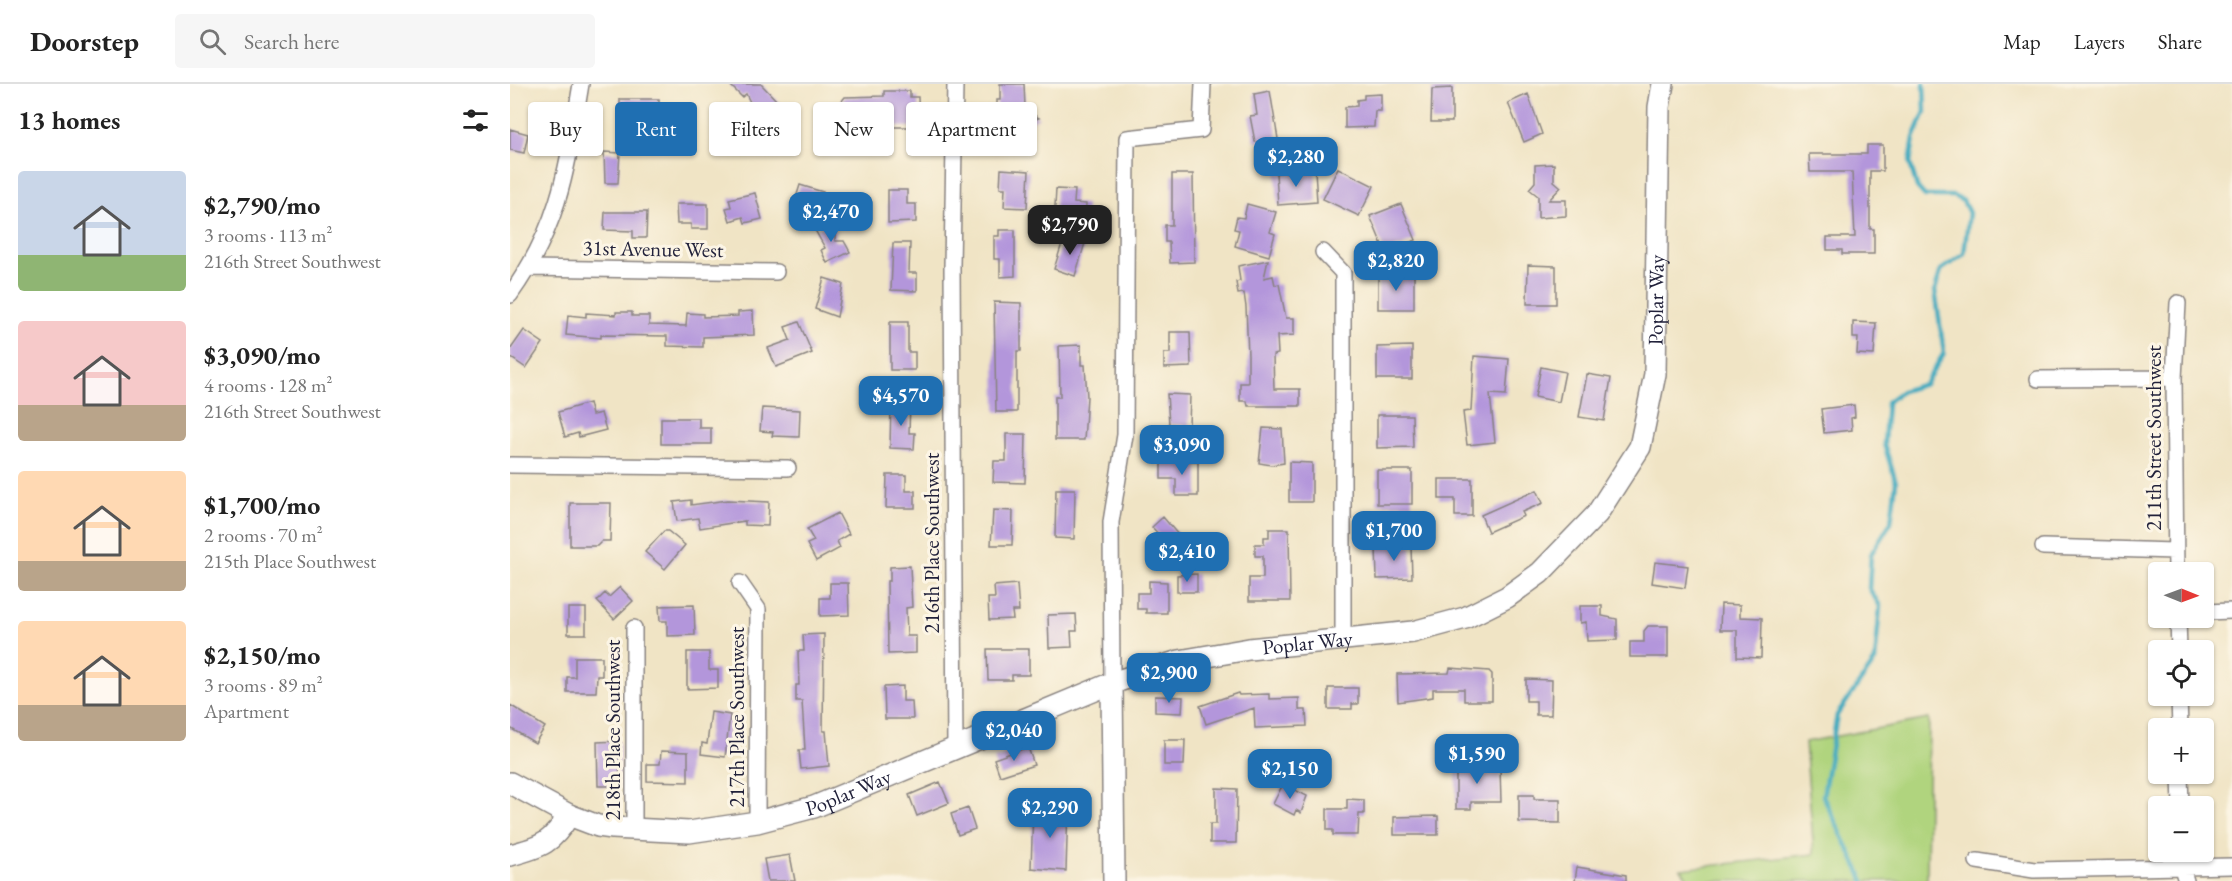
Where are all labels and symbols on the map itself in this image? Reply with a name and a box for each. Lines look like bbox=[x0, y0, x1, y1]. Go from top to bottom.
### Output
pin: $2,280 bbox=[1247, 137, 1345, 188]
pin: $2,470 bbox=[782, 192, 880, 243]
pin: $2,790 bbox=[1021, 205, 1119, 256]
street label: 31st Avenue West bbox=[582, 234, 724, 263]
pin: $2,820 bbox=[1347, 241, 1445, 292]
street label: Poplar Way bbox=[1641, 254, 1670, 346]
street label: 211th Street Southwest bbox=[2140, 345, 2167, 531]
pin: $4,570 bbox=[852, 376, 950, 427]
pin: $3,090 bbox=[1133, 425, 1231, 476]
street label: 216th Place Southwest bbox=[918, 452, 945, 633]
pin: $1,700 bbox=[1345, 511, 1443, 562]
pin: $2,410 bbox=[1138, 532, 1236, 583]
north arrow bbox=[2148, 562, 2214, 628]
street label: Poplar Way bbox=[1261, 624, 1355, 661]
street label: 217th Place Southwest bbox=[723, 626, 750, 807]
street label: 218th Place Southwest bbox=[599, 639, 626, 820]
pin: $2,900 bbox=[1120, 653, 1218, 704]
pin: $2,040 bbox=[965, 711, 1063, 762]
pin: $1,590 bbox=[1428, 734, 1526, 785]
pin: $2,150 bbox=[1241, 749, 1339, 800]
street label: Poplar Way bbox=[802, 762, 896, 822]
pin: $2,290 bbox=[1001, 788, 1099, 839]

